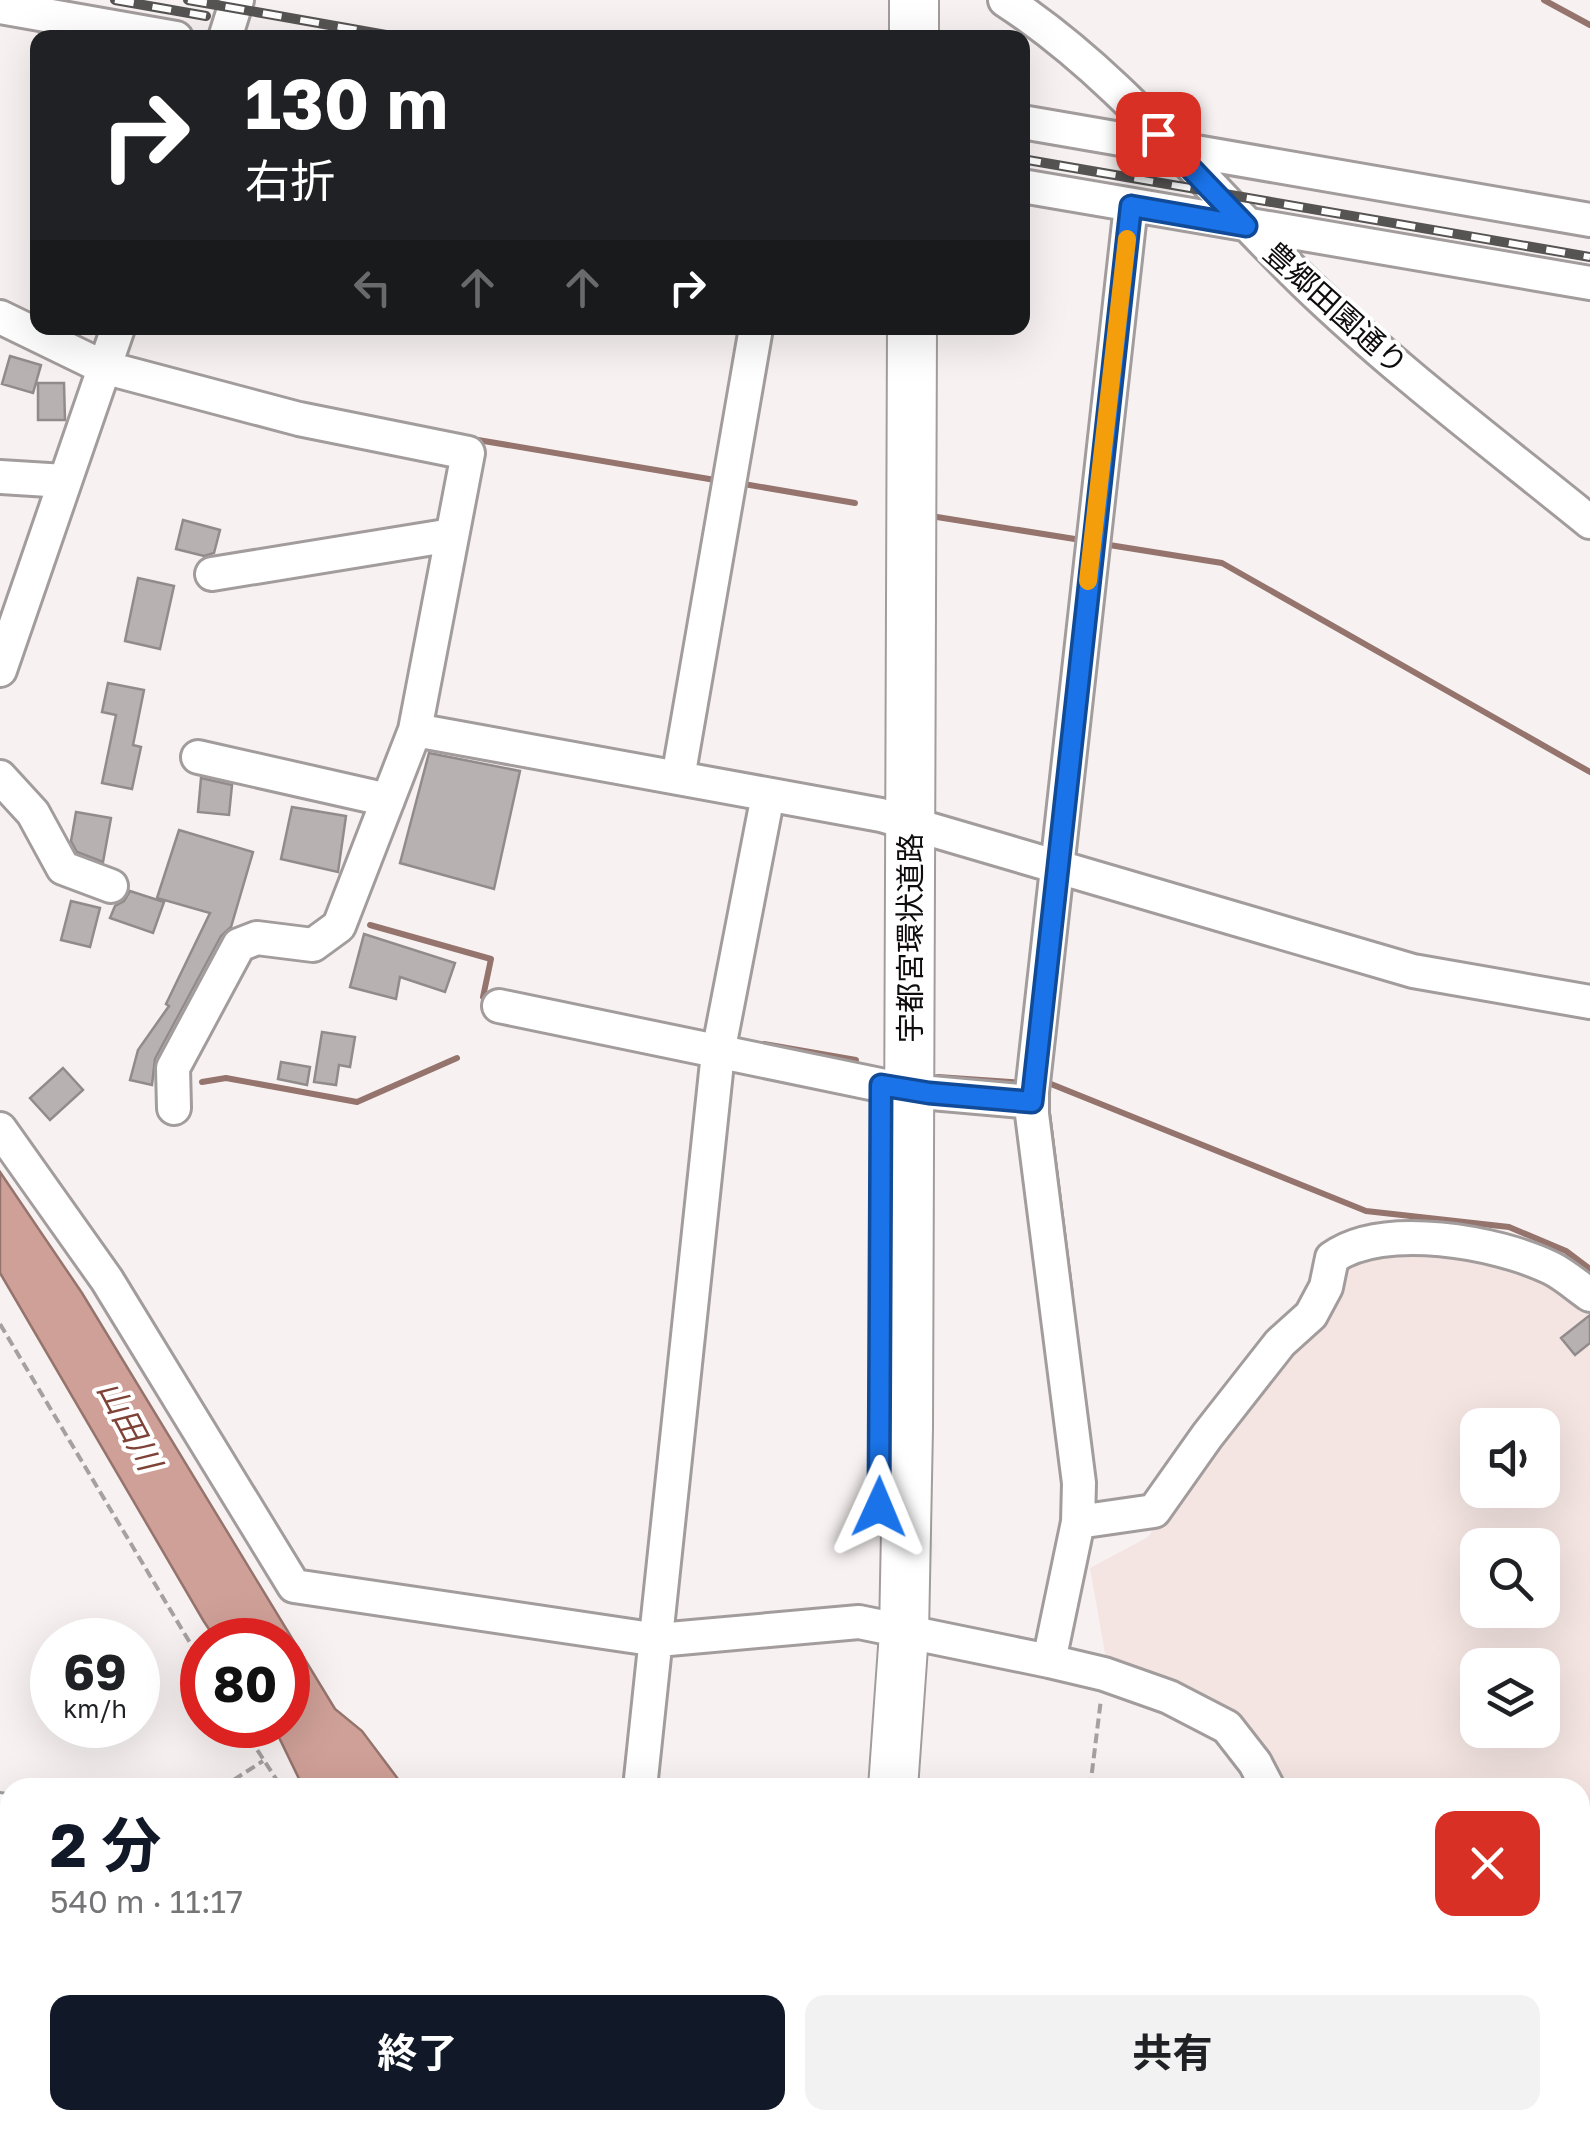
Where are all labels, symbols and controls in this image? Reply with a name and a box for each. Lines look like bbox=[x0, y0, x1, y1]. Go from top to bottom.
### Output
text: 130 m bbox=[245, 60, 448, 144]
icon: right bbox=[80, 70, 210, 200]
pin bbox=[1116, 92, 1201, 177]
icon: arrive bbox=[1131, 107, 1186, 162]
text: 右折 bbox=[245, 153, 335, 207]
street label: 豊郷田園通り bbox=[1257, 234, 1415, 382]
icon: left bbox=[345, 260, 400, 315]
icon: ahead bbox=[450, 260, 505, 315]
icon: ahead bbox=[555, 260, 610, 315]
icon: right bbox=[660, 260, 715, 315]
street label: 宇都宮環状道路 bbox=[892, 833, 928, 1043]
water label: 山田川 bbox=[91, 1374, 171, 1479]
map controls bbox=[1460, 1408, 1560, 1748]
button: sound bbox=[1460, 1408, 1560, 1508]
position arrow bbox=[827, 1455, 931, 1559]
button: search bbox=[1460, 1528, 1560, 1628]
speed limit sign: 80 bbox=[180, 1618, 310, 1748]
text: 69 bbox=[63, 1641, 127, 1701]
button: layers bbox=[1460, 1648, 1560, 1748]
text: km/h bbox=[63, 1693, 127, 1724]
text: 2 分 bbox=[50, 1808, 162, 1880]
button: close bbox=[1435, 1811, 1540, 1916]
text: 540 m · 11:17 bbox=[50, 1882, 243, 1920]
button: 終了 bbox=[50, 1995, 785, 2110]
button: 共有 bbox=[805, 1995, 1540, 2110]

